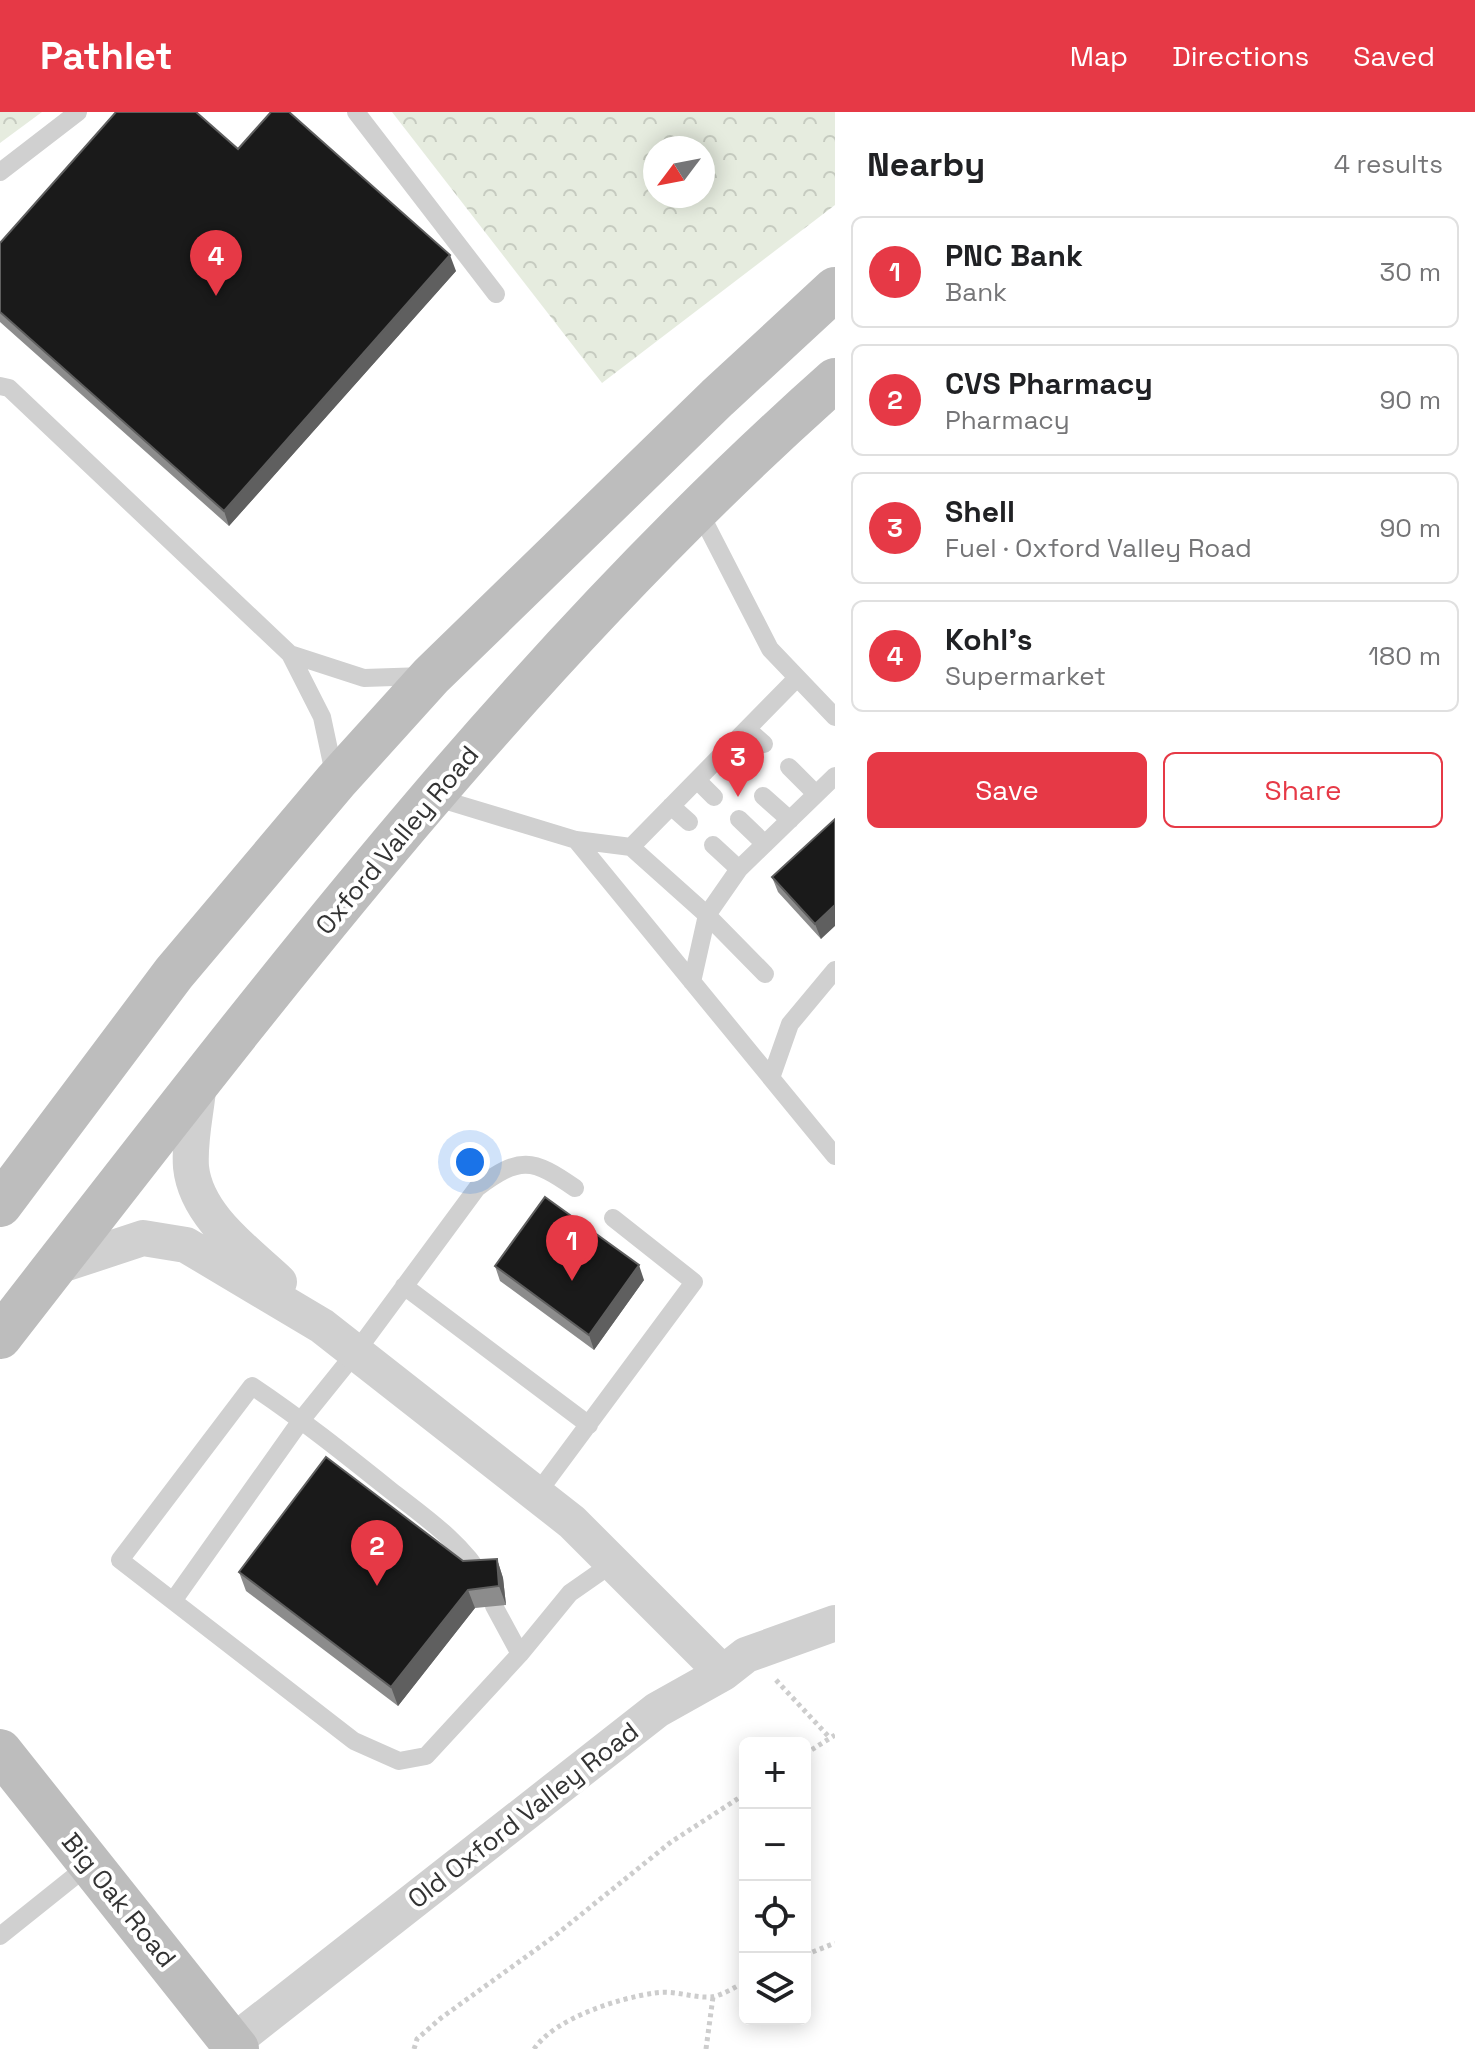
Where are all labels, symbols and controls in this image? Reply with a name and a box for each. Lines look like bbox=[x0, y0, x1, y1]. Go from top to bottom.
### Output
text: Pathlet bbox=[40, 32, 173, 80]
text: Map bbox=[1070, 38, 1128, 74]
text: Directions bbox=[1172, 38, 1309, 74]
text: Saved bbox=[1353, 38, 1435, 74]
north arrow bbox=[643, 136, 715, 208]
text: Nearby bbox=[867, 143, 985, 186]
text: 4 results bbox=[1334, 147, 1443, 181]
pin: 4 bbox=[190, 230, 242, 296]
text: PNC Bank bbox=[945, 236, 1083, 275]
text: 1 bbox=[889, 255, 901, 289]
text: 30 m bbox=[1380, 255, 1441, 289]
text: Bank bbox=[945, 275, 1007, 309]
text: CVS Pharmacy bbox=[945, 364, 1153, 403]
text: 2 bbox=[887, 383, 903, 417]
text: 90 m bbox=[1379, 383, 1441, 417]
text: Pharmacy bbox=[945, 403, 1070, 437]
text: Shell bbox=[945, 492, 1015, 531]
text: 3 bbox=[887, 511, 903, 545]
text: 90 m bbox=[1379, 511, 1441, 545]
text: Fuel · Oxford Valley Road bbox=[945, 531, 1252, 565]
text: Kohl's bbox=[945, 620, 1032, 659]
text: 4 bbox=[887, 639, 903, 673]
text: 180 m bbox=[1368, 639, 1441, 673]
text: Supermarket bbox=[945, 659, 1106, 693]
pin: 3 bbox=[712, 731, 764, 797]
street label: Oxford Valley Road bbox=[308, 738, 486, 942]
button: Save bbox=[867, 752, 1147, 828]
button: Share bbox=[1163, 752, 1443, 828]
your location bbox=[450, 1142, 490, 1182]
pin: 1 bbox=[546, 1215, 598, 1281]
pin: 2 bbox=[351, 1520, 403, 1586]
street label: Old Oxford Valley Road bbox=[401, 1714, 645, 1916]
map controls bbox=[739, 1737, 811, 2025]
button: + bbox=[739, 1737, 811, 1809]
button: − bbox=[739, 1809, 811, 1881]
street label: Big Oak Road bbox=[54, 1826, 184, 1974]
button: locate bbox=[739, 1881, 811, 1953]
button: layers bbox=[739, 1953, 811, 2025]

